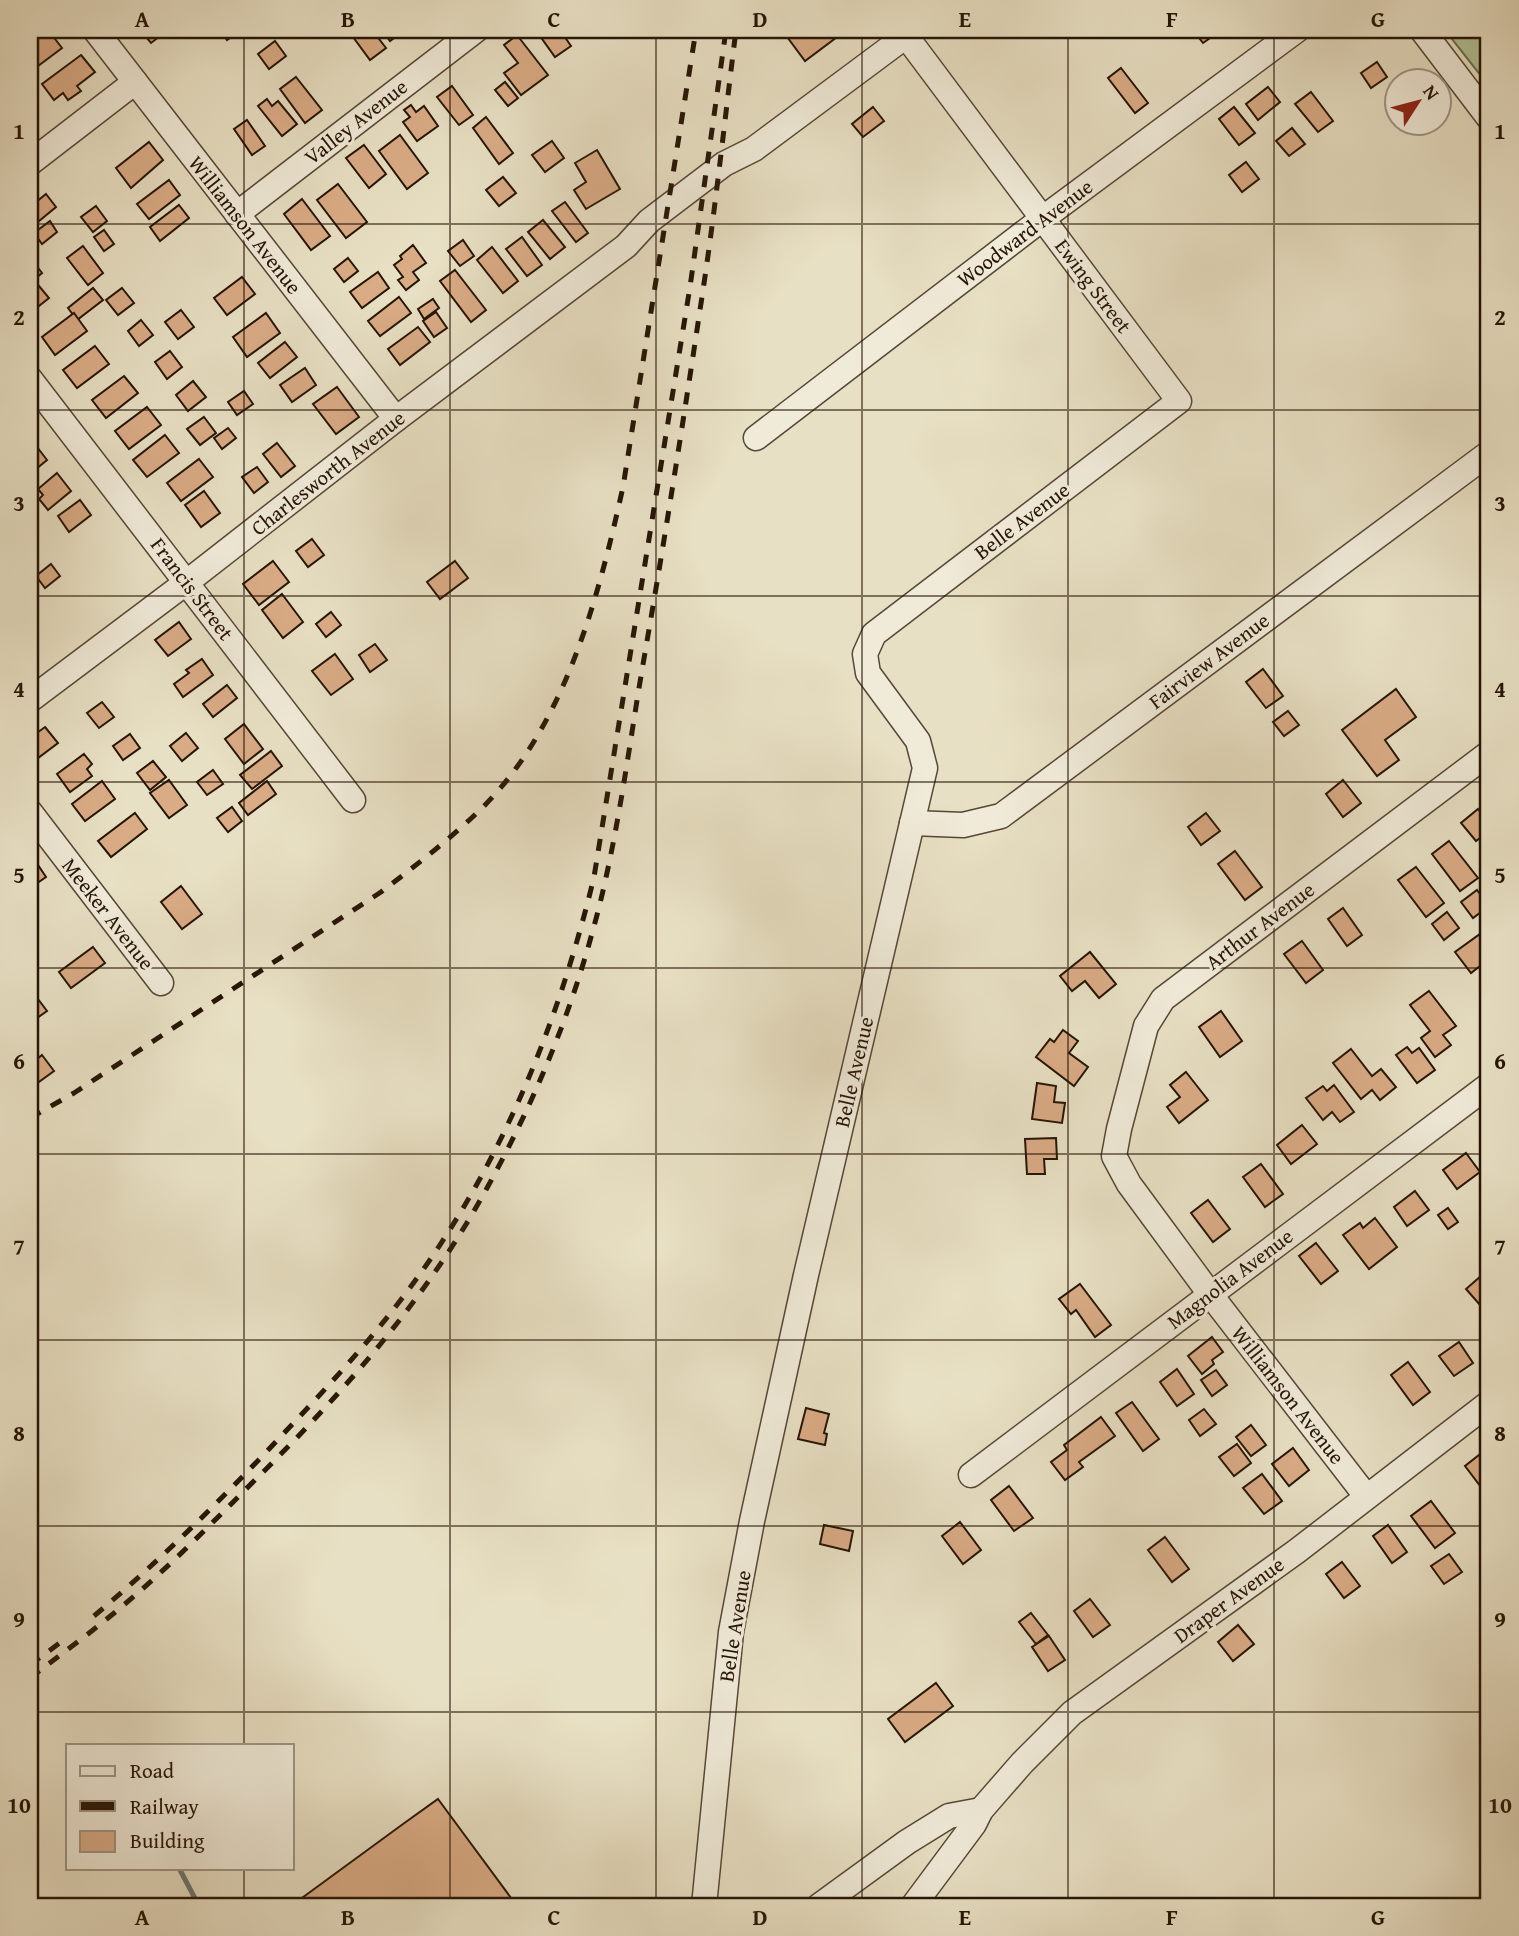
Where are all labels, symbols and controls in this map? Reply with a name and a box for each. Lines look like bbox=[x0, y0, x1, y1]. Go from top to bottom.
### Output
text: A bbox=[135, 2, 150, 35]
text: B bbox=[341, 2, 355, 35]
text: C bbox=[547, 2, 561, 35]
text: D bbox=[753, 2, 768, 35]
text: E bbox=[959, 2, 971, 35]
text: F bbox=[1166, 2, 1178, 35]
text: G bbox=[1371, 2, 1385, 35]
north arrow bbox=[1382, 66, 1452, 136]
street label: Valley Avenue bbox=[297, 71, 414, 172]
text: N bbox=[1417, 79, 1447, 106]
text: 1 bbox=[13, 114, 25, 147]
text: 1 bbox=[1494, 114, 1506, 147]
street label: Williamson Avenue bbox=[181, 149, 310, 301]
street label: Woodward Avenue bbox=[950, 171, 1099, 294]
street label: Ewing Street bbox=[1047, 232, 1140, 340]
text: 2 bbox=[13, 300, 25, 333]
text: 2 bbox=[1494, 300, 1506, 333]
street label: Charlesworth Avenue bbox=[244, 402, 411, 543]
street label: Belle Avenue bbox=[967, 474, 1076, 567]
text: 3 bbox=[13, 486, 25, 519]
text: 3 bbox=[1494, 486, 1506, 519]
street label: Francis Street bbox=[143, 531, 242, 647]
street label: Fairview Avenue bbox=[1142, 605, 1276, 716]
text: 4 bbox=[13, 672, 25, 705]
text: 4 bbox=[1494, 672, 1506, 705]
street label: Meeker Avenue bbox=[55, 851, 162, 976]
text: 5 bbox=[13, 858, 25, 891]
text: 5 bbox=[1494, 858, 1506, 891]
street label: Arthur Avenue bbox=[1199, 874, 1321, 977]
street label: Belle Avenue bbox=[826, 1013, 881, 1130]
text: 6 bbox=[13, 1044, 25, 1077]
text: 6 bbox=[1494, 1044, 1506, 1077]
street label: Magnolia Avenue bbox=[1160, 1221, 1299, 1336]
text: 7 bbox=[13, 1230, 25, 1263]
text: 7 bbox=[1494, 1230, 1506, 1263]
street label: Williamson Avenue bbox=[1224, 1319, 1353, 1471]
text: 8 bbox=[13, 1416, 25, 1449]
text: 8 bbox=[1494, 1416, 1506, 1449]
street label: Draper Avenue bbox=[1167, 1549, 1291, 1650]
street label: Belle Avenue bbox=[710, 1568, 759, 1684]
text: 9 bbox=[13, 1602, 25, 1635]
text: 9 bbox=[1494, 1602, 1506, 1635]
legend bbox=[66, 1744, 294, 1870]
text: Road bbox=[130, 1755, 175, 1786]
text: 10 bbox=[7, 1788, 31, 1821]
text: 10 bbox=[1488, 1788, 1512, 1821]
text: Railway bbox=[130, 1791, 199, 1822]
text: Building bbox=[130, 1825, 205, 1856]
text: A bbox=[135, 1900, 150, 1933]
text: B bbox=[341, 1900, 355, 1933]
text: C bbox=[547, 1900, 561, 1933]
text: D bbox=[753, 1900, 768, 1933]
text: E bbox=[959, 1900, 971, 1933]
text: F bbox=[1166, 1900, 1178, 1933]
text: G bbox=[1371, 1900, 1385, 1933]

